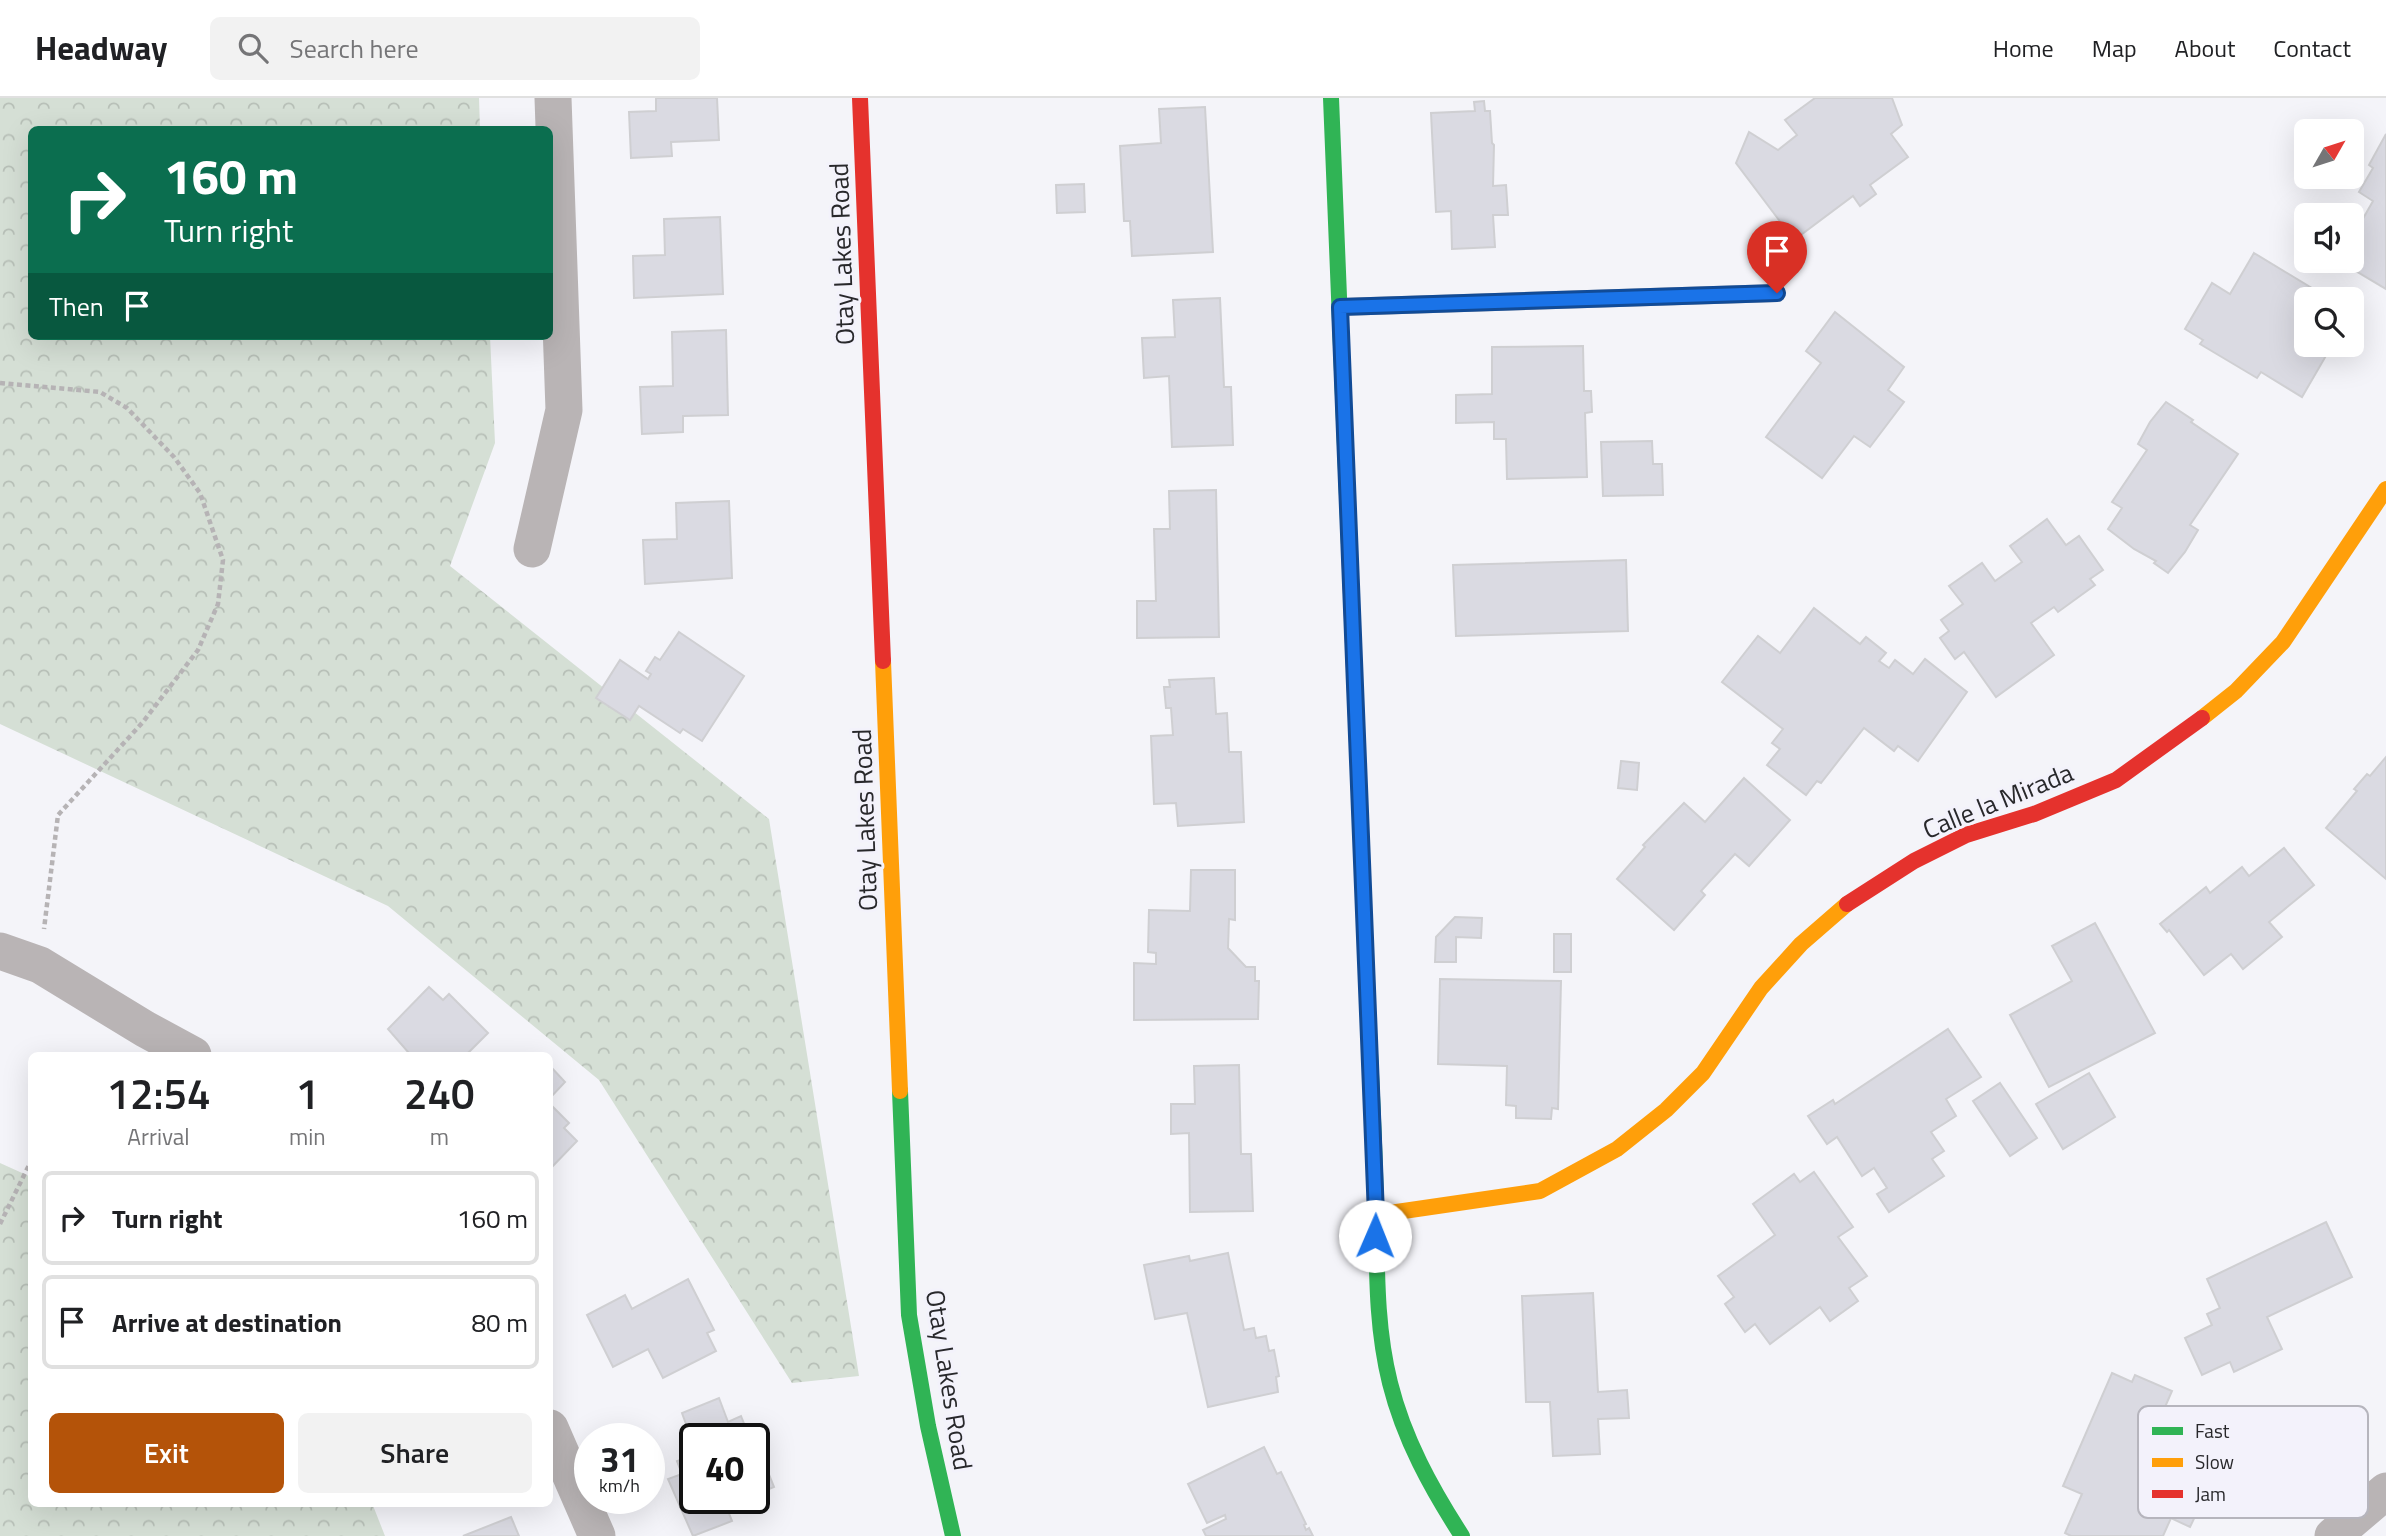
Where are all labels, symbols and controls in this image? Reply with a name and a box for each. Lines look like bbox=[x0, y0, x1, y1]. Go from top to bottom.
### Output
search box bbox=[210, 17, 700, 80]
text: Headway bbox=[35, 23, 168, 73]
icon: search bbox=[234, 29, 272, 67]
text: Search here bbox=[290, 29, 419, 68]
text: Home bbox=[1993, 30, 2054, 66]
text: Map bbox=[2092, 30, 2137, 66]
text: About bbox=[2175, 30, 2235, 66]
text: Contact bbox=[2273, 30, 2351, 66]
north arrow bbox=[2294, 119, 2364, 189]
map controls bbox=[2294, 119, 2364, 357]
text: 160 m bbox=[164, 138, 298, 213]
icon: right bbox=[49, 154, 140, 245]
street label: Otay Lakes Road bbox=[819, 162, 864, 346]
button: sound bbox=[2294, 203, 2364, 273]
text: Turn right bbox=[164, 206, 293, 254]
pin bbox=[1747, 221, 1807, 293]
icon: arrive bbox=[1758, 232, 1796, 270]
text: Then bbox=[49, 287, 104, 326]
icon: arrive bbox=[118, 287, 156, 325]
button: search bbox=[2294, 287, 2364, 357]
street label: Otay Lakes Road bbox=[842, 728, 887, 912]
street label: Calle la Mirada bbox=[1917, 753, 2079, 848]
text: 12:54 bbox=[106, 1061, 211, 1125]
text: 1 bbox=[296, 1061, 319, 1125]
text: 240 bbox=[404, 1061, 475, 1125]
text: Arrival bbox=[127, 1119, 190, 1154]
text: min bbox=[289, 1119, 326, 1154]
text: m bbox=[430, 1119, 449, 1154]
icon: right bbox=[53, 1199, 91, 1237]
text: Turn right bbox=[112, 1199, 223, 1238]
text: 160 m bbox=[457, 1199, 528, 1238]
position arrow bbox=[1338, 1199, 1412, 1273]
street label: Otay Lakes Road bbox=[916, 1287, 983, 1473]
icon: arrive bbox=[53, 1303, 91, 1341]
text: Arrive at destination bbox=[112, 1303, 342, 1342]
text: 80 m bbox=[471, 1303, 528, 1342]
legend bbox=[2138, 1406, 2368, 1518]
button: Exit bbox=[49, 1413, 284, 1493]
button: Share bbox=[298, 1413, 532, 1493]
text: Fast bbox=[2195, 1416, 2230, 1445]
speed limit sign: 40 bbox=[679, 1423, 770, 1514]
text: 31 bbox=[600, 1432, 639, 1486]
text: Slow bbox=[2195, 1447, 2234, 1476]
text: km/h bbox=[599, 1472, 640, 1499]
text: Jam bbox=[2195, 1479, 2226, 1508]

